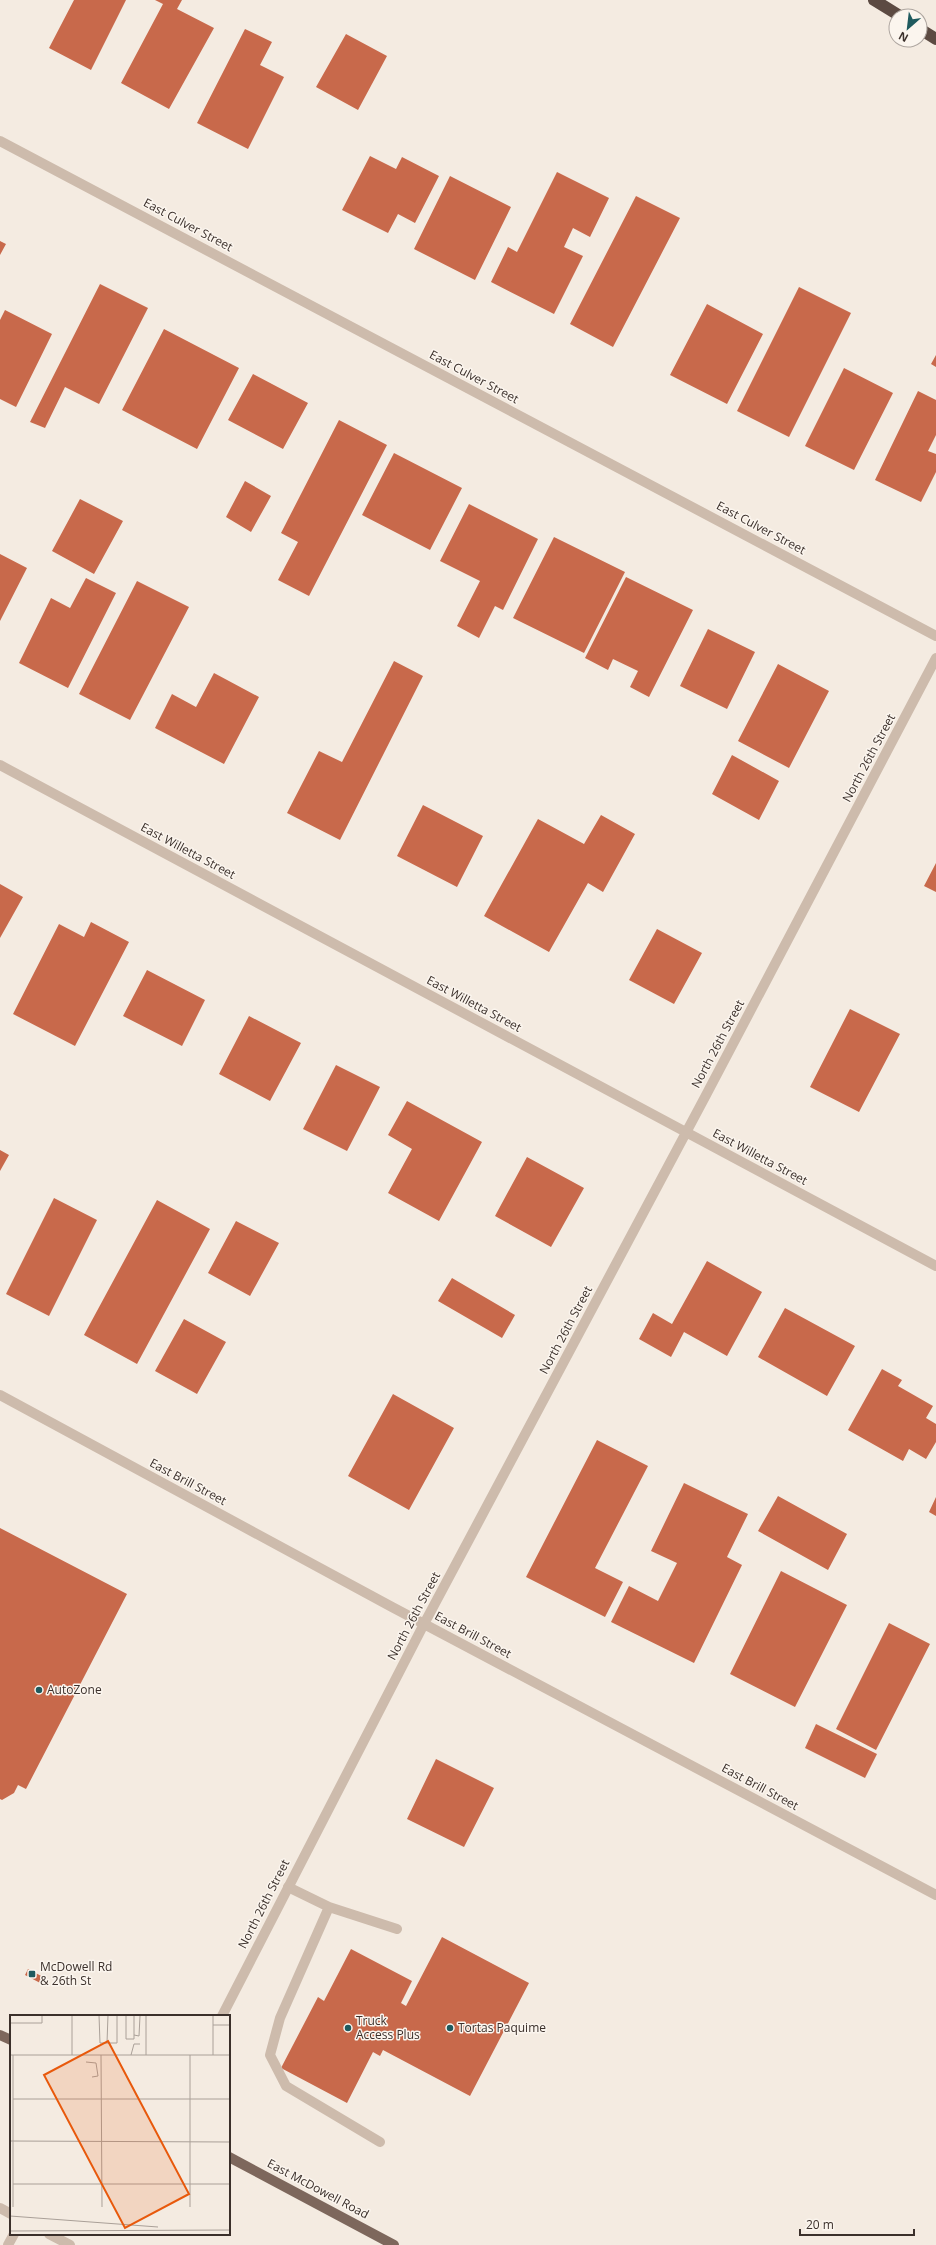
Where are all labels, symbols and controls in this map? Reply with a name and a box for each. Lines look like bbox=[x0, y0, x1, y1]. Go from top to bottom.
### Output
north arrow bbox=[888, 8, 928, 48]
text: N bbox=[896, 29, 911, 46]
street label: East Culver Street bbox=[141, 194, 236, 255]
street label: East Culver Street bbox=[427, 346, 522, 407]
street label: East Culver Street bbox=[714, 497, 809, 558]
street label: North 26th Street bbox=[838, 711, 899, 805]
street label: East Willetta Street bbox=[138, 818, 239, 883]
street label: East Willetta Street bbox=[424, 971, 525, 1036]
street label: North 26th Street bbox=[687, 997, 748, 1091]
street label: East Willetta Street bbox=[710, 1124, 811, 1189]
street label: North 26th Street bbox=[535, 1283, 596, 1377]
street label: East Brill Street bbox=[147, 1454, 230, 1509]
street label: North 26th Street bbox=[383, 1569, 444, 1663]
street label: East Brill Street bbox=[432, 1607, 515, 1662]
place label: AutoZone bbox=[47, 1681, 102, 1698]
marker: AutoZone bbox=[34, 1685, 44, 1695]
street label: East Brill Street bbox=[719, 1759, 802, 1814]
street label: North 26th Street bbox=[234, 1856, 293, 1951]
place label: McDowell Rd & 26th St bbox=[40, 1958, 112, 1989]
marker: McDowell Rd & 26th St bbox=[27, 1969, 37, 1979]
place label: Truck Access Plus bbox=[356, 2012, 420, 2043]
inset map bbox=[10, 2015, 230, 2235]
place label: Tortas Paquime bbox=[458, 2019, 546, 2036]
marker: Truck Access Plus bbox=[343, 2023, 353, 2033]
marker: Tortas Paquime bbox=[445, 2023, 455, 2033]
street label: East McDowell Road bbox=[264, 2155, 372, 2223]
scale bar bbox=[800, 2211, 914, 2237]
text: 20 m bbox=[806, 2216, 834, 2233]

